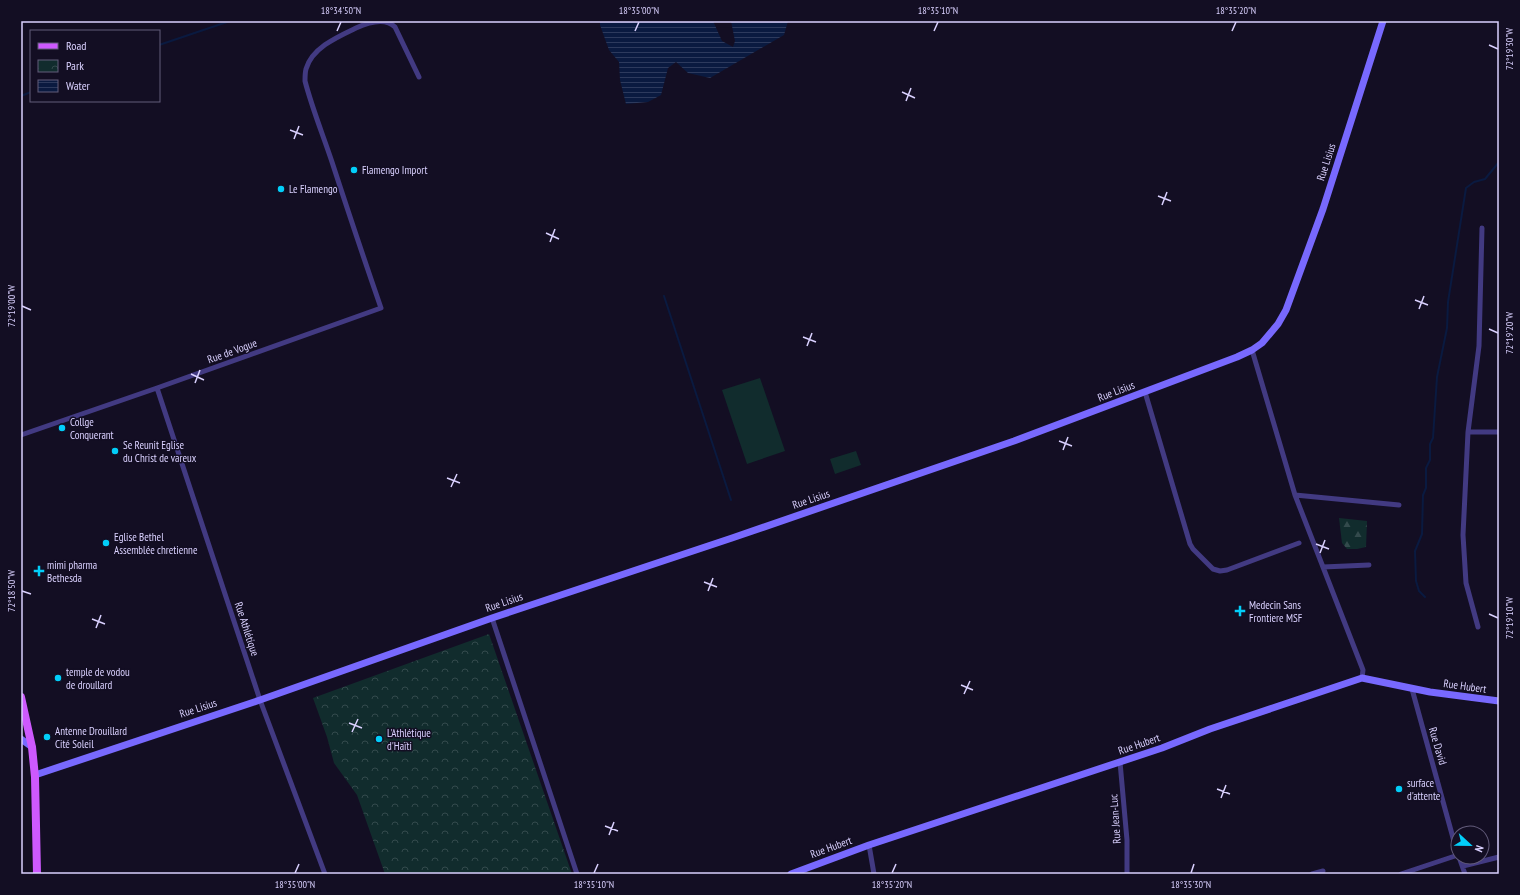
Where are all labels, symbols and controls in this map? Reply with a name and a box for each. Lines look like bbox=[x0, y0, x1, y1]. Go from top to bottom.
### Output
text: 18°34'50"N bbox=[321, 4, 361, 17]
text: 18°35'00"N bbox=[619, 4, 659, 17]
text: 18°35'10"N bbox=[918, 4, 958, 17]
text: 18°35'20"N bbox=[1216, 4, 1256, 17]
text: 72°19'30"W bbox=[1503, 28, 1516, 70]
legend bbox=[30, 30, 160, 102]
text: Road bbox=[66, 38, 86, 53]
text: Park bbox=[66, 58, 84, 73]
text: Water bbox=[66, 78, 91, 93]
street label: Rue Lisius bbox=[1313, 141, 1339, 182]
place label: Flamengo Import bbox=[362, 163, 427, 177]
marker: Flamengo Import bbox=[349, 165, 359, 175]
place label: Le Flamengo bbox=[289, 182, 338, 196]
marker: Le Flamengo bbox=[276, 184, 286, 194]
text: 72°19'00"W bbox=[5, 285, 18, 327]
text: 72°19'20"W bbox=[1503, 312, 1516, 354]
street label: Rue de Vogue bbox=[205, 335, 259, 366]
street label: Rue Lisius bbox=[1096, 377, 1137, 404]
place label: Collge Conquerant bbox=[70, 415, 114, 442]
marker: Collge Conquerant bbox=[57, 423, 67, 433]
place label: Se Reunit Eglise du Christ de vareux bbox=[123, 438, 197, 465]
marker: Se Reunit Eglise du Christ de vareux bbox=[110, 446, 120, 456]
street label: Rue Lisius bbox=[791, 486, 832, 512]
place label: Eglise Bethel Assemblée chretienne bbox=[114, 530, 198, 557]
marker: Eglise Bethel Assemblée chretienne bbox=[101, 538, 111, 548]
place label: mimi pharma Bethesda bbox=[47, 558, 97, 585]
marker: mimi pharma Bethesda bbox=[34, 566, 44, 576]
text: 72°18'50"W bbox=[5, 570, 18, 612]
street label: Rue Lisius bbox=[484, 589, 525, 615]
text: 72°19'10"W bbox=[1503, 597, 1516, 639]
place label: Medecin Sans Frontiere MSF bbox=[1249, 598, 1303, 625]
street label: Rue Athlétique bbox=[232, 600, 262, 658]
marker: Medecin Sans Frontiere MSF bbox=[1234, 605, 1246, 617]
place label: temple de vodou de droullard bbox=[66, 665, 130, 692]
marker: temple de vodou de droullard bbox=[53, 673, 63, 683]
street label: Rue Hubert bbox=[1443, 676, 1487, 696]
street label: Rue Lisius bbox=[178, 695, 219, 721]
place label: Antenne Drouillard Cité Soleil bbox=[55, 724, 127, 751]
place label: L'Athlétique d'Haïti bbox=[387, 726, 431, 753]
street label: Rue David bbox=[1426, 726, 1450, 767]
street label: Rue Hubert bbox=[1116, 730, 1162, 758]
marker: Antenne Drouillard Cité Soleil bbox=[42, 732, 52, 742]
marker: L'Athlétique d'Haïti bbox=[374, 734, 384, 744]
place label: surface d'attente bbox=[1407, 776, 1441, 803]
marker: surface d'attente bbox=[1394, 784, 1404, 794]
street label: Rue Jean-Luc bbox=[1106, 794, 1124, 844]
north arrow bbox=[1450, 825, 1490, 865]
street label: Rue Hubert bbox=[808, 833, 854, 861]
text: N bbox=[1472, 843, 1487, 854]
text: 18°35'00"N bbox=[275, 878, 315, 891]
text: 18°35'10"N bbox=[574, 878, 614, 891]
text: 18°35'20"N bbox=[872, 878, 912, 891]
text: 18°35'30"N bbox=[1171, 878, 1211, 891]

